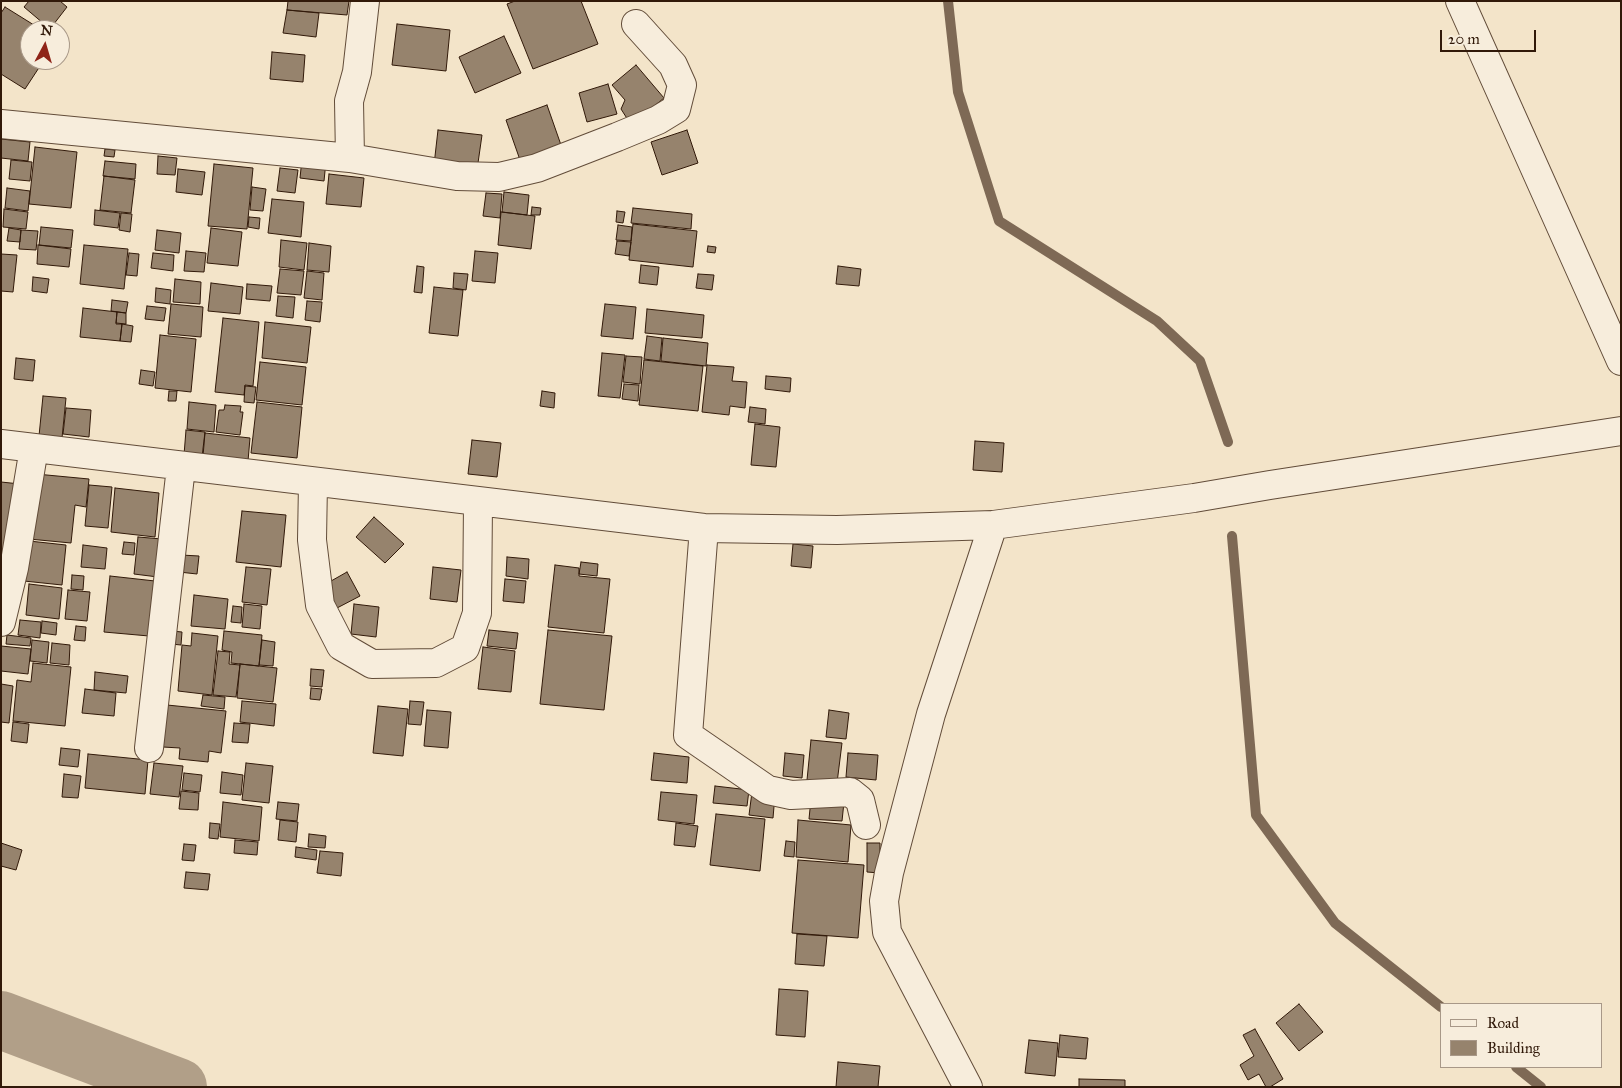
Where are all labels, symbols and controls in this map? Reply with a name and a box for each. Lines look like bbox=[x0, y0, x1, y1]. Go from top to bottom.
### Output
north arrow bbox=[20, 20, 70, 70]
scale bar bbox=[1442, 20, 1538, 52]
text: N bbox=[40, 22, 53, 40]
text: 20 m bbox=[1448, 30, 1480, 48]
legend bbox=[1440, 1003, 1602, 1068]
text: Road bbox=[1487, 1014, 1519, 1032]
text: Building bbox=[1487, 1039, 1540, 1057]

